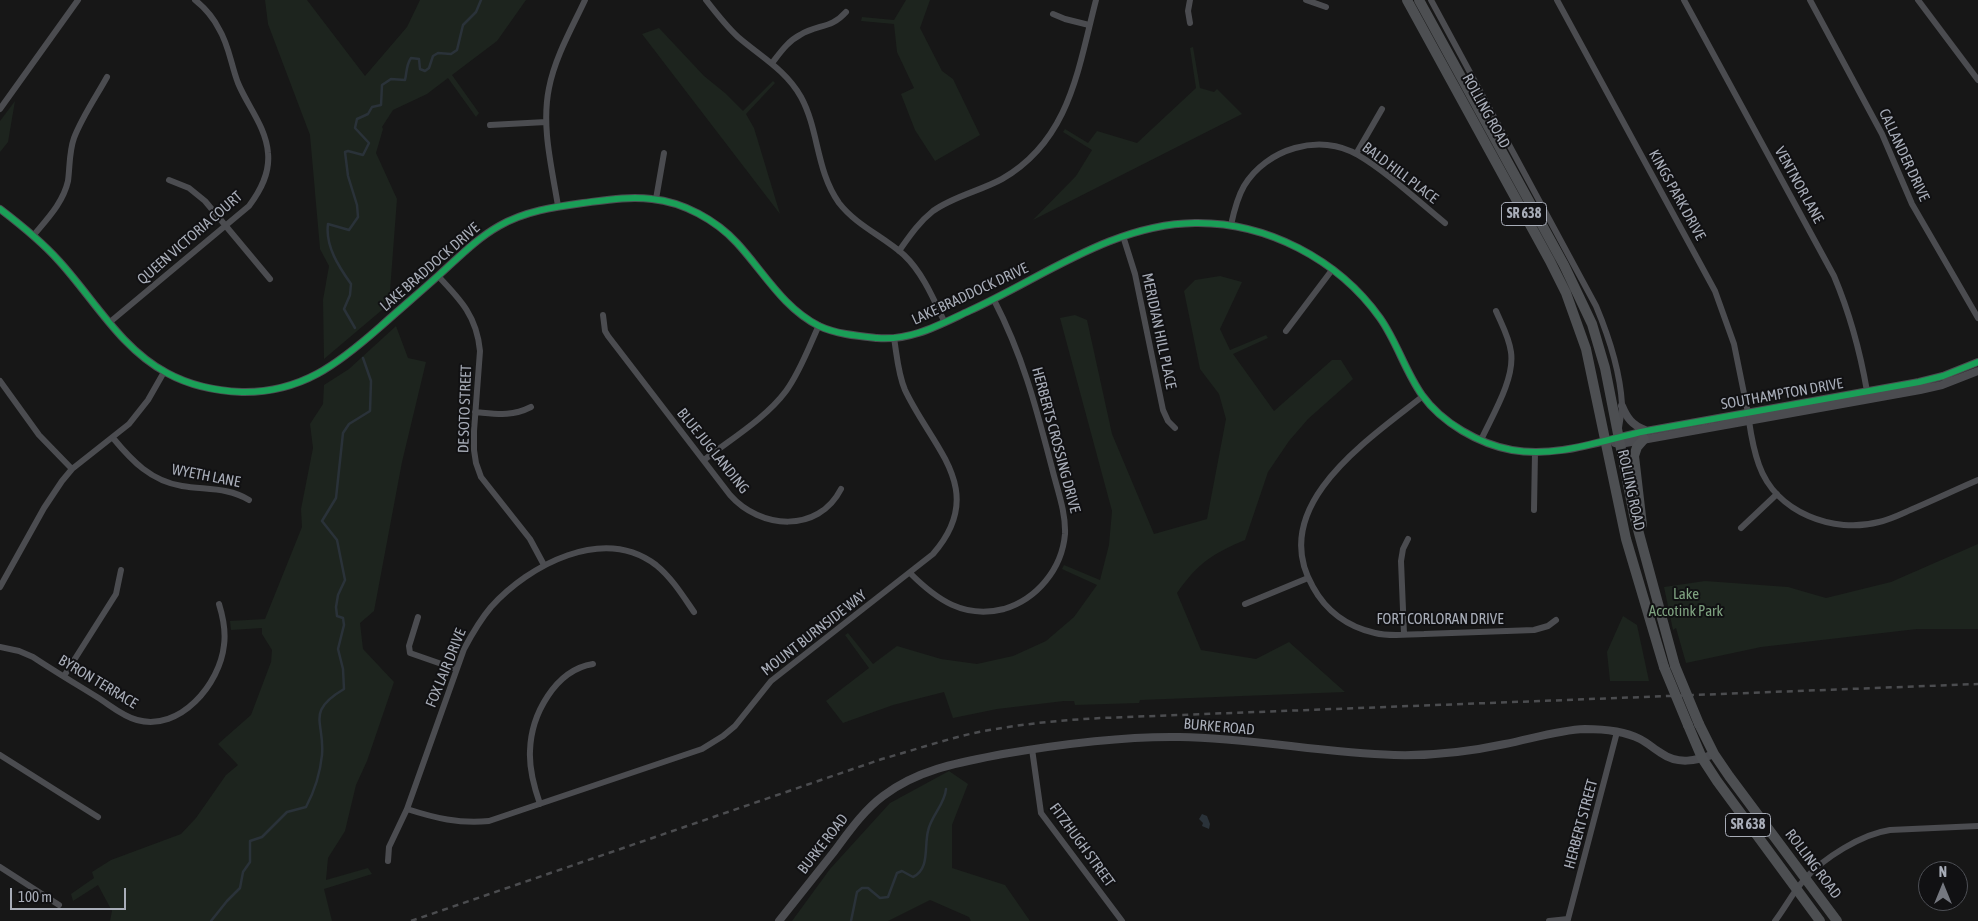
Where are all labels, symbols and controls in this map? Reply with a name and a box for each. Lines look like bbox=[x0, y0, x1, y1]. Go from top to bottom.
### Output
street label: ROLLING ROAD bbox=[1458, 71, 1514, 151]
street label: CALLANDER DRIVE bbox=[1875, 106, 1933, 204]
street label: BALD HILL PLACE bbox=[1358, 139, 1442, 207]
street label: VENTNOR LANE bbox=[1771, 144, 1827, 226]
street label: KINGS PARK DRIVE bbox=[1645, 147, 1709, 243]
street label: QUEEN VICTORIA COURT bbox=[134, 188, 246, 288]
road number: SR 638 bbox=[1502, 202, 1546, 225]
street label: LAKE BRADDOCK DRIVE bbox=[377, 219, 483, 315]
street label: LAKE BRADDOCK DRIVE bbox=[909, 259, 1031, 329]
street label: MERIDIAN HILL PLACE bbox=[1138, 271, 1180, 391]
street label: DE SOTO STREET bbox=[454, 364, 476, 454]
street label: HERBERTS CROSSING DRIVE bbox=[1028, 365, 1084, 515]
street label: SOUTHAMPTON DRIVE bbox=[1720, 374, 1844, 414]
street label: BLUE JUG LANDING bbox=[673, 405, 753, 497]
street label: ROLLING ROAD bbox=[1614, 448, 1648, 532]
street label: WYETH LANE bbox=[170, 461, 242, 491]
park label: Lake Accotink Park bbox=[1649, 585, 1723, 620]
street label: MOUNT BURNSIDE WAY bbox=[758, 586, 870, 680]
street label: FORT CORLORAN DRIVE bbox=[1376, 610, 1504, 628]
street label: FOX LAIR DRIVE bbox=[422, 626, 470, 710]
street label: BYRON TERRACE bbox=[55, 651, 141, 713]
street label: BURKE ROAD bbox=[1183, 715, 1255, 739]
street label: HERBERT STREET bbox=[1560, 777, 1602, 871]
street label: FITZHUGH STREET bbox=[1046, 800, 1118, 890]
street label: BURKE ROAD bbox=[794, 810, 852, 878]
road number: SR 638 bbox=[1726, 814, 1770, 836]
street label: ROLLING ROAD bbox=[1781, 826, 1845, 902]
north arrow bbox=[1918, 861, 1968, 911]
text: N bbox=[1939, 864, 1947, 880]
scale bar bbox=[12, 878, 129, 910]
text: 100 m bbox=[18, 888, 52, 905]

